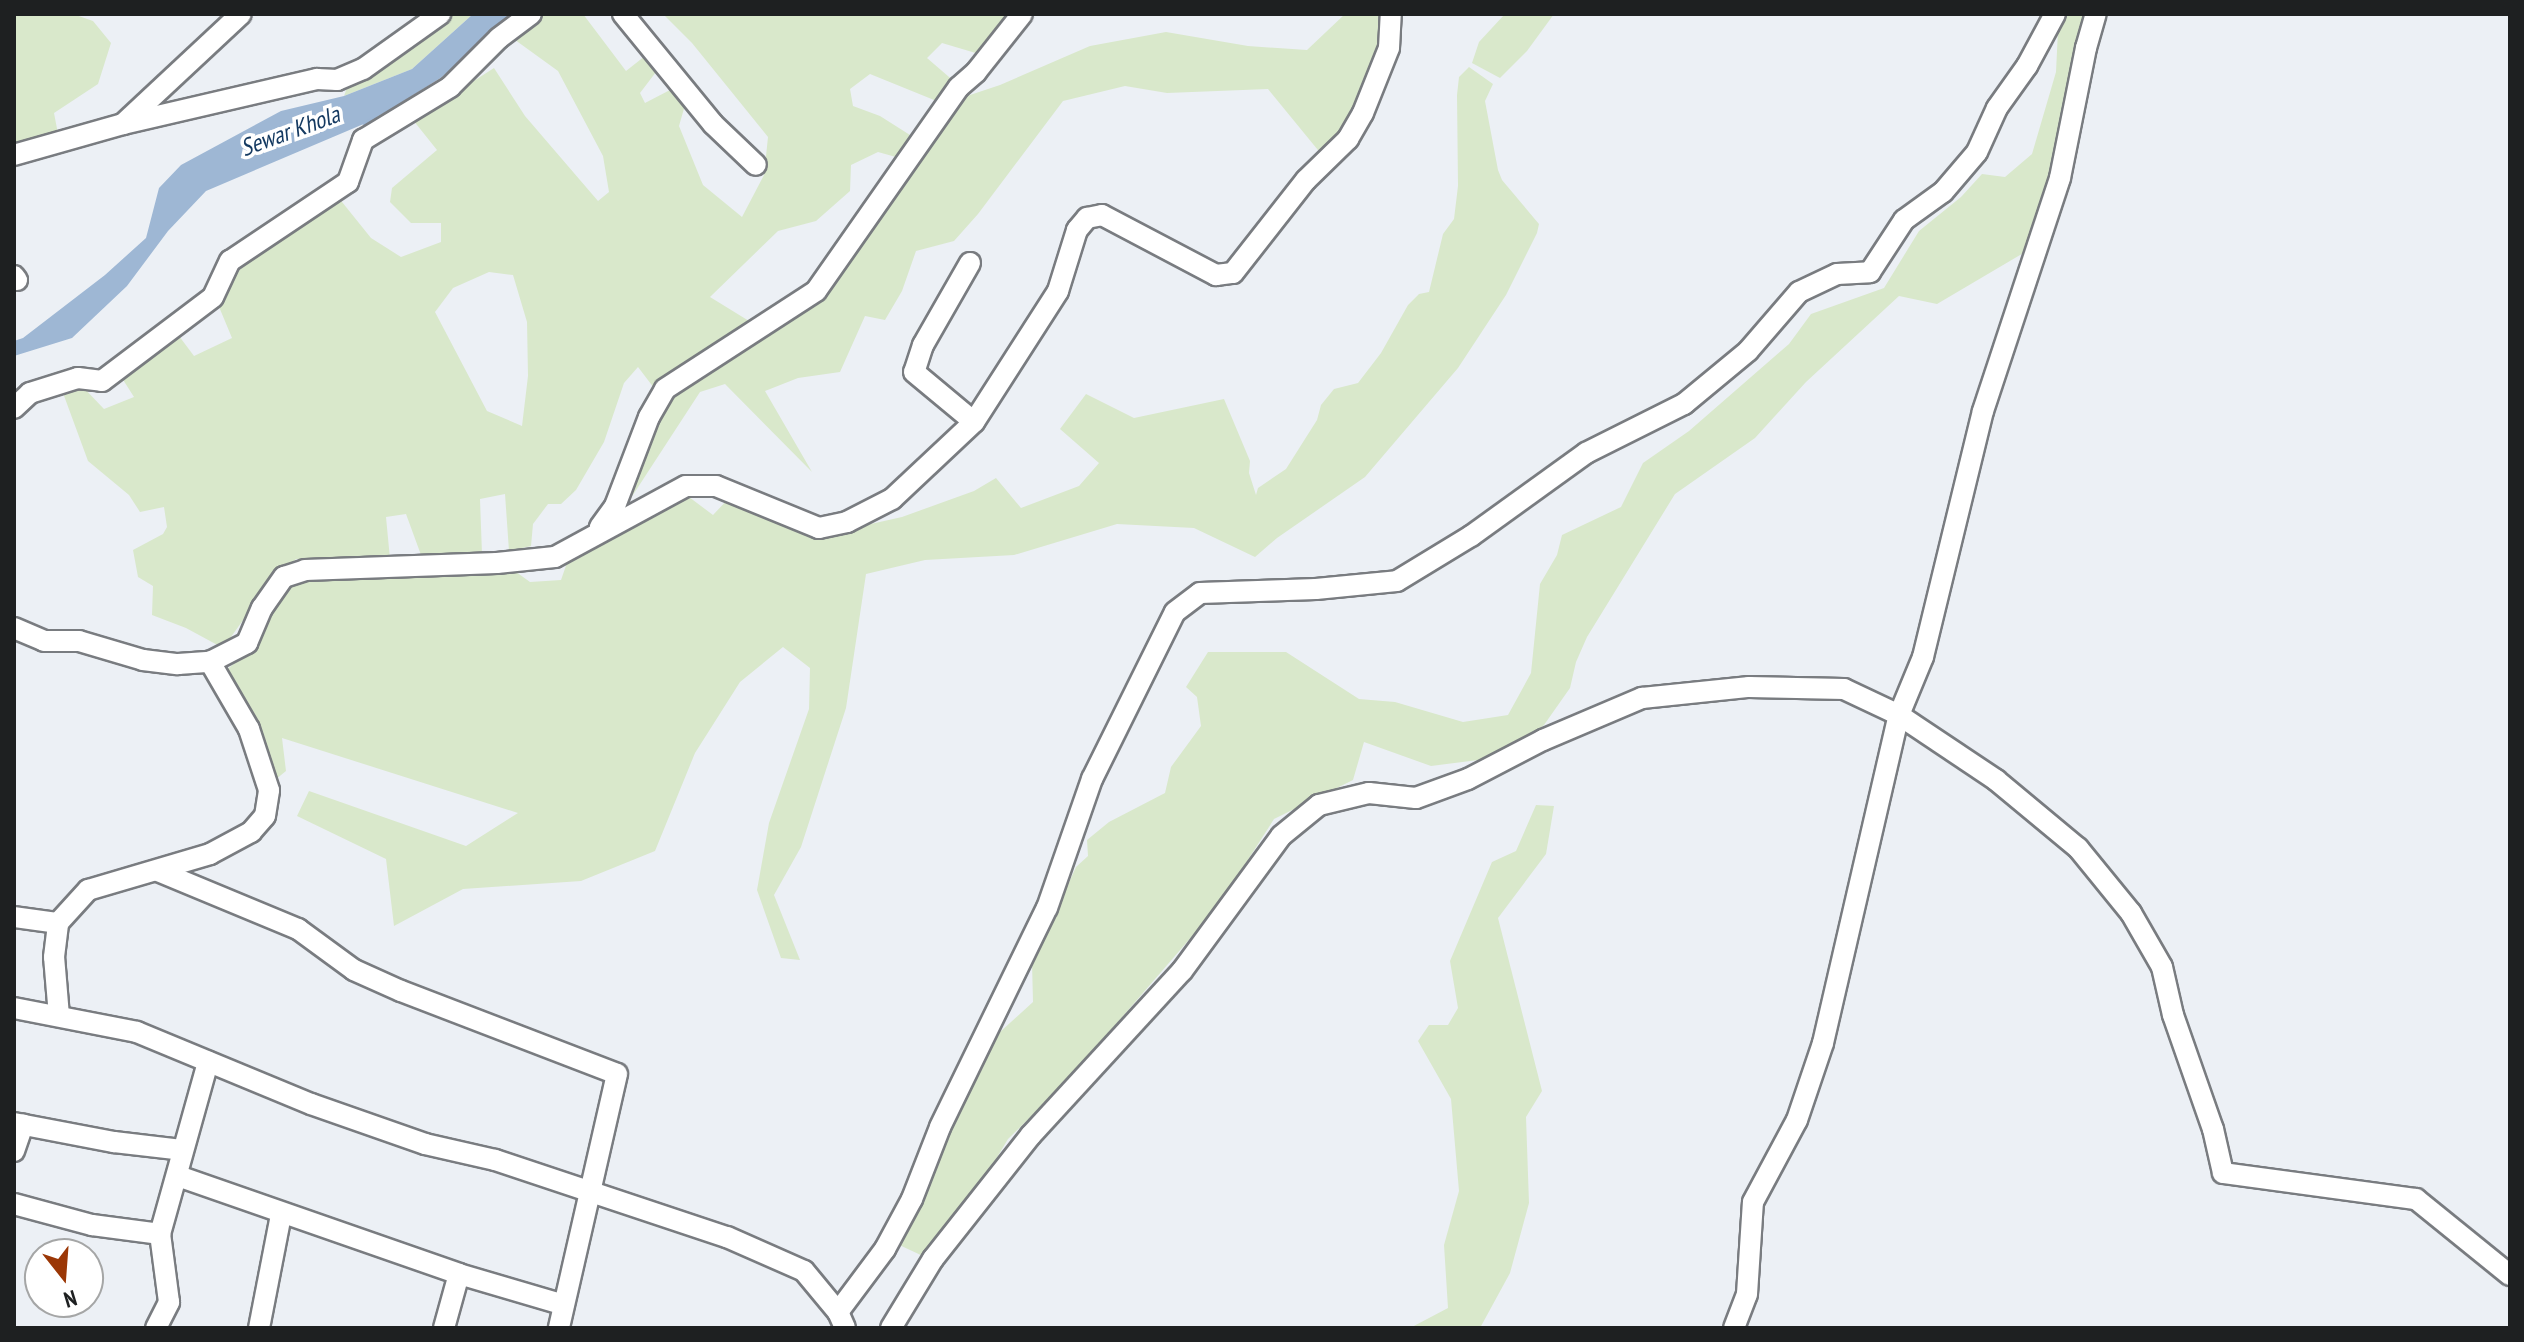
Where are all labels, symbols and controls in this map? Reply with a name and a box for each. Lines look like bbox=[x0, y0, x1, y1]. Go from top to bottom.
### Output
water label: Sewar Khola bbox=[237, 100, 343, 162]
north arrow bbox=[24, 1238, 104, 1318]
text: N bbox=[61, 1284, 80, 1314]

